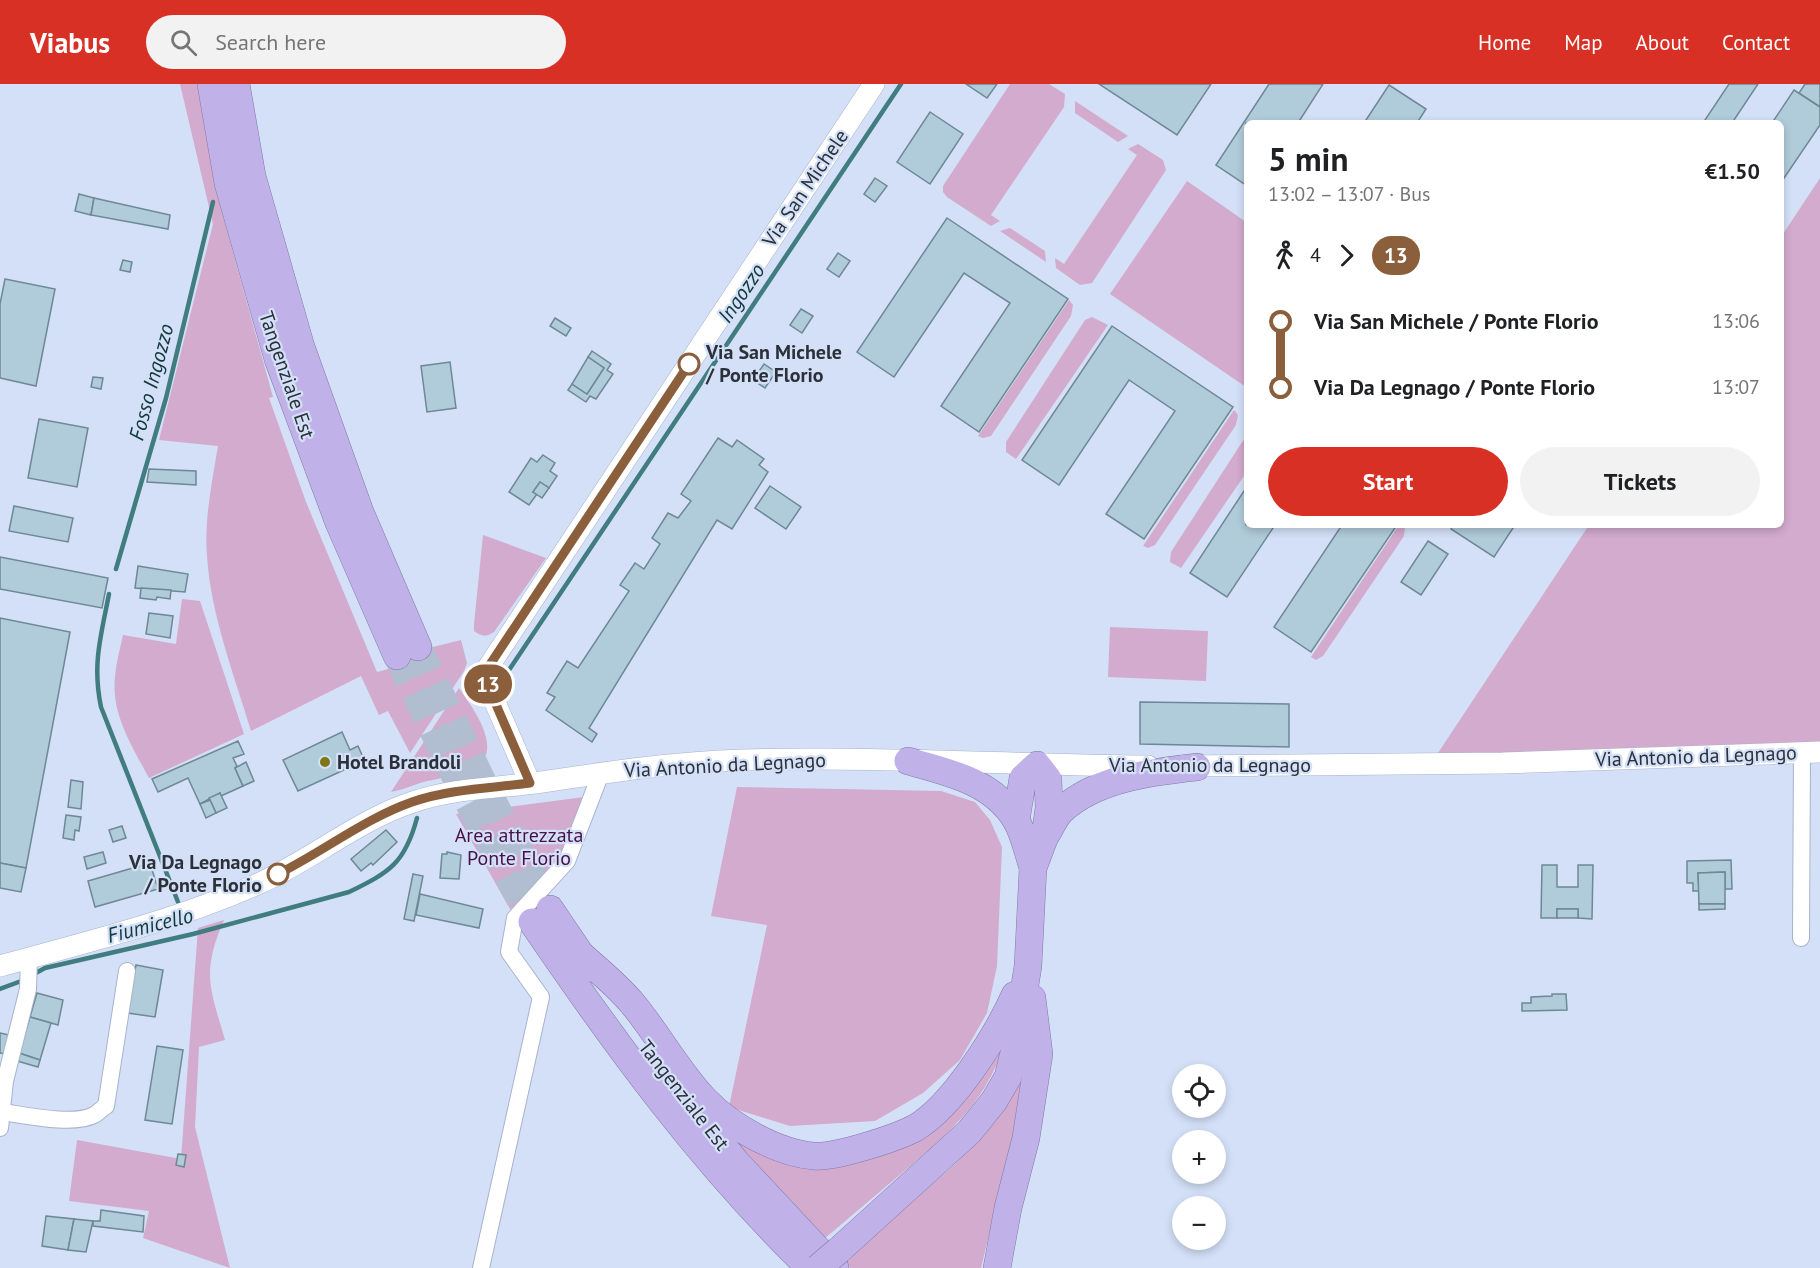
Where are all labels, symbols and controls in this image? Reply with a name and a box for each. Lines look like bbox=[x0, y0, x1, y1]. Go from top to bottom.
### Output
search box bbox=[146, 15, 566, 69]
text: Viabus bbox=[30, 24, 110, 61]
icon: search bbox=[167, 26, 200, 59]
text: Search here bbox=[215, 28, 326, 56]
text: Home bbox=[1478, 29, 1531, 56]
text: Map bbox=[1564, 29, 1603, 56]
text: About bbox=[1636, 29, 1689, 56]
text: Contact bbox=[1722, 29, 1790, 56]
street label: Via San Michele bbox=[756, 124, 854, 253]
text: 5 min bbox=[1268, 137, 1349, 180]
text: €1.50 bbox=[1705, 157, 1760, 185]
text: 13:02 – 13:07 · Bus bbox=[1268, 181, 1430, 207]
icon: walk bbox=[1268, 239, 1301, 272]
icon: forward bbox=[1330, 239, 1363, 272]
text: 4 bbox=[1310, 242, 1321, 268]
text: 13 bbox=[1384, 242, 1408, 269]
water label: Ingozzo bbox=[711, 258, 771, 328]
text: Via San Michele / Ponte Florio bbox=[1314, 307, 1599, 335]
street label: Tangenziale Est bbox=[253, 308, 321, 442]
text: 13:06 bbox=[1712, 308, 1760, 334]
water label: Fosso Ingozzo bbox=[122, 321, 180, 443]
place label: Via San Michele / Ponte Florio bbox=[705, 339, 842, 388]
marker: Via San Michele / Ponte Florio bbox=[678, 353, 700, 375]
text: Via Da Legnago / Ponte Florio bbox=[1314, 373, 1595, 401]
text: 13:07 bbox=[1712, 374, 1760, 400]
button: Start bbox=[1268, 447, 1508, 516]
button: Tickets bbox=[1520, 447, 1760, 516]
line badge: 13 bbox=[461, 664, 515, 704]
text: 13 bbox=[476, 671, 500, 698]
street label: Via Antonio da Legnago bbox=[1594, 739, 1797, 773]
street label: Via Antonio da Legnago bbox=[623, 747, 826, 783]
place label: Hotel Brandoli bbox=[337, 749, 461, 775]
street label: Via Antonio da Legnago bbox=[1108, 752, 1311, 778]
marker: Hotel Brandoli bbox=[318, 755, 332, 769]
park label: Area attrezzata Ponte Florio bbox=[455, 822, 583, 871]
place label: Via Da Legnago / Ponte Florio bbox=[128, 849, 262, 898]
marker: Via Da Legnago / Ponte Florio bbox=[267, 863, 289, 885]
water label: Fiumicello bbox=[104, 901, 196, 949]
street label: Tangenziale Est bbox=[633, 1035, 735, 1156]
map controls bbox=[1172, 1064, 1226, 1250]
button: locate bbox=[1172, 1064, 1226, 1118]
button: + bbox=[1172, 1130, 1226, 1184]
button: − bbox=[1172, 1196, 1226, 1250]

